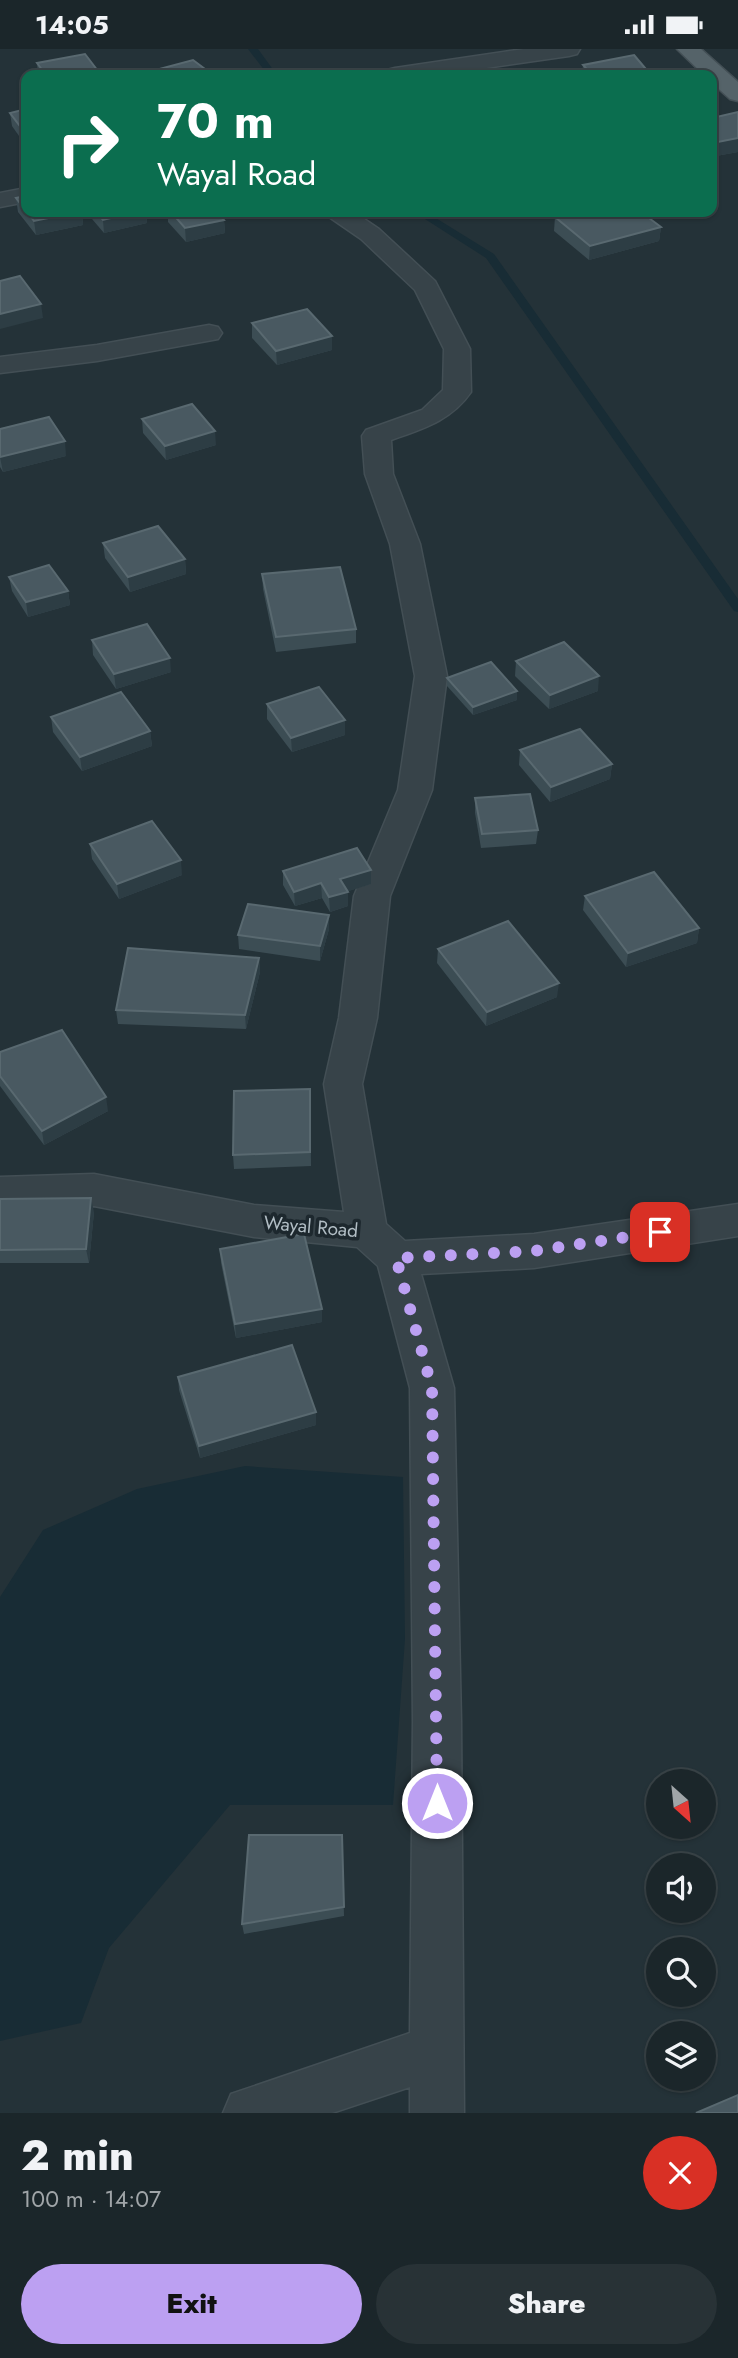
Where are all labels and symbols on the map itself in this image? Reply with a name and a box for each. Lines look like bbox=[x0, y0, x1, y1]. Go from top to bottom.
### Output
pin bbox=[630, 1202, 690, 1262]
street label: Wayal Road bbox=[263, 1209, 359, 1244]
position arrow bbox=[400, 1766, 474, 1840]
north arrow bbox=[646, 1769, 716, 1839]

